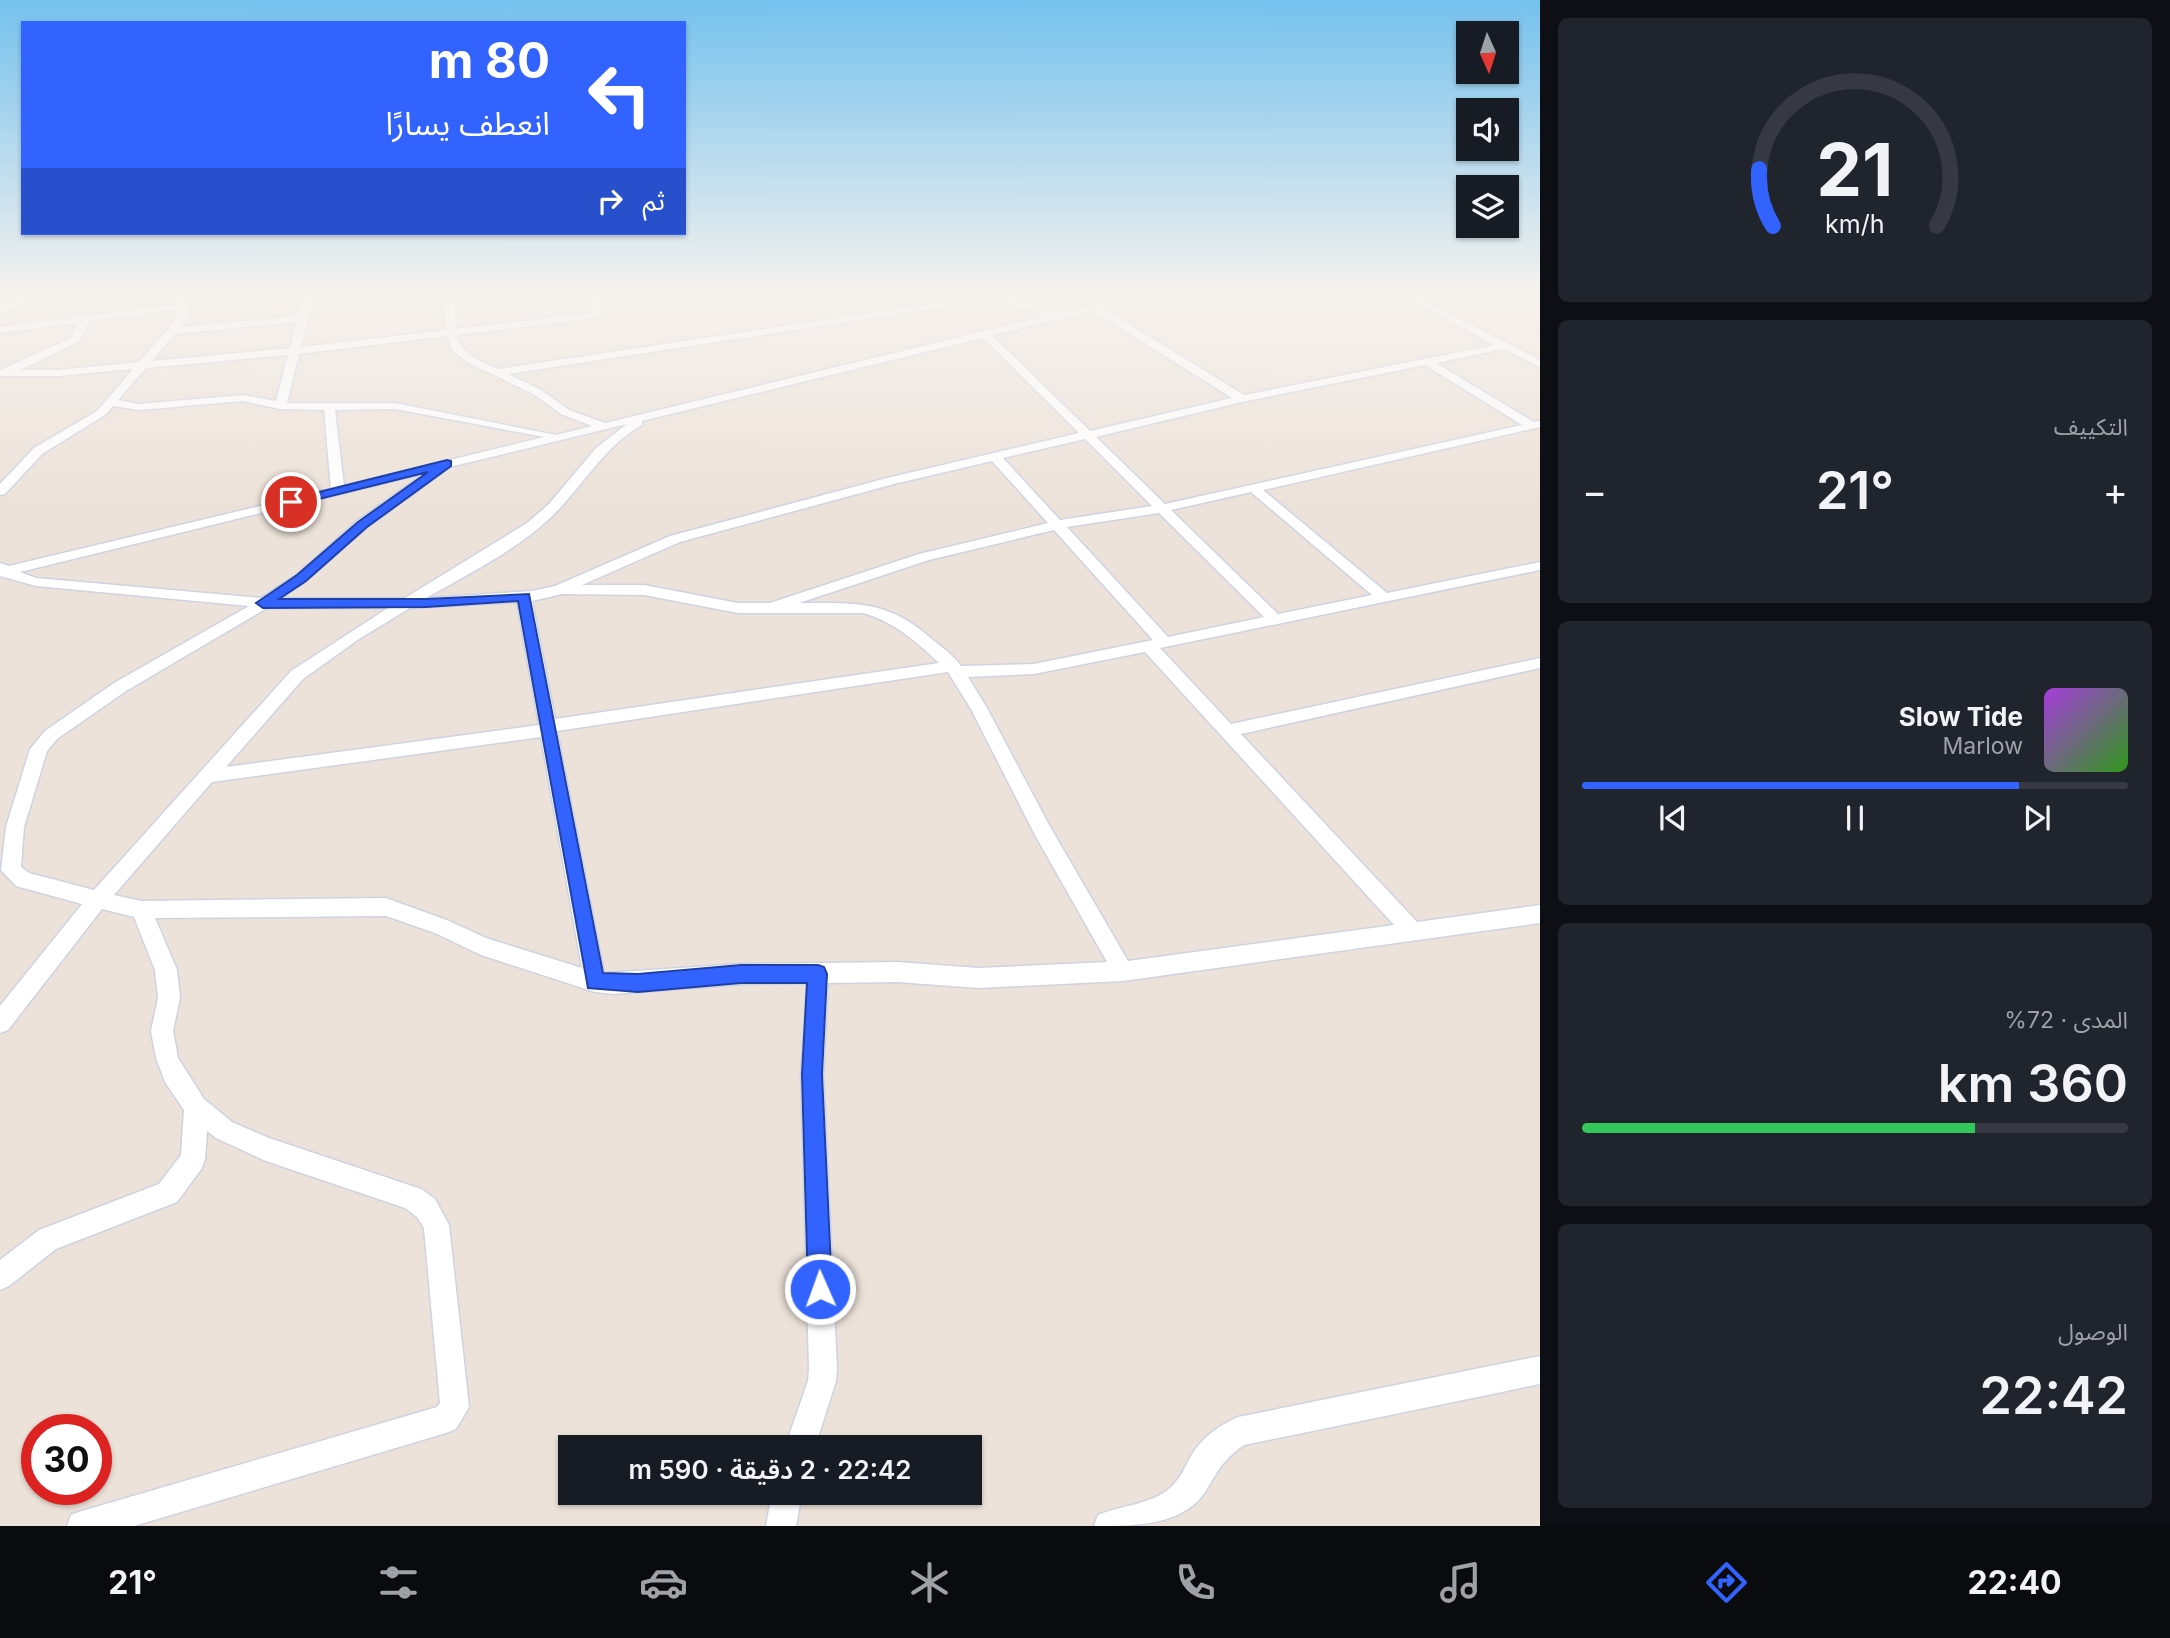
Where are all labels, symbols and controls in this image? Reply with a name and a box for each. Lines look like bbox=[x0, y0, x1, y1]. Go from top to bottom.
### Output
north arrow bbox=[1456, 21, 1519, 84]
map controls bbox=[1456, 21, 1519, 238]
text: 80 m bbox=[429, 31, 550, 90]
icon: left bbox=[574, 49, 665, 140]
button: sound bbox=[1456, 98, 1519, 161]
text: انعطف يسارًا bbox=[386, 104, 550, 143]
text: 21 bbox=[1816, 125, 1894, 214]
button: layers bbox=[1456, 175, 1519, 238]
icon: right bbox=[591, 182, 629, 220]
text: ثم bbox=[643, 185, 665, 216]
text: km/h bbox=[1825, 209, 1885, 239]
text: التكييف bbox=[2054, 413, 2128, 441]
text: 21° bbox=[1816, 459, 1894, 522]
text: − bbox=[1582, 468, 1607, 514]
text: + bbox=[2103, 468, 2128, 514]
pin bbox=[261, 472, 321, 532]
icon: arrive bbox=[272, 483, 310, 521]
text: Slow Tide bbox=[1899, 701, 2023, 732]
text: Marlow bbox=[1943, 732, 2023, 760]
icon: previous bbox=[1654, 799, 1692, 837]
icon: pause bbox=[1836, 799, 1874, 837]
icon: next bbox=[2018, 799, 2056, 837]
text: المدى · 72% bbox=[2004, 1006, 2128, 1034]
text: 360 km bbox=[1938, 1052, 2128, 1115]
position arrow bbox=[783, 1252, 857, 1326]
text: الوصول bbox=[2058, 1318, 2128, 1346]
text: 22:42 bbox=[1980, 1364, 2128, 1427]
speed limit sign: 30 bbox=[21, 1414, 112, 1505]
text: 22:42 · 2 دقيقة · 590 m bbox=[629, 1454, 911, 1485]
icon: filters bbox=[374, 1558, 423, 1607]
icon: car bbox=[639, 1558, 688, 1607]
icon: climate bbox=[905, 1558, 954, 1607]
icon: phone bbox=[1171, 1558, 1220, 1607]
icon: music bbox=[1436, 1558, 1485, 1607]
icon: directions bbox=[1702, 1558, 1751, 1607]
text: 21° bbox=[108, 1563, 157, 1602]
text: 22:40 bbox=[1967, 1563, 2062, 1602]

